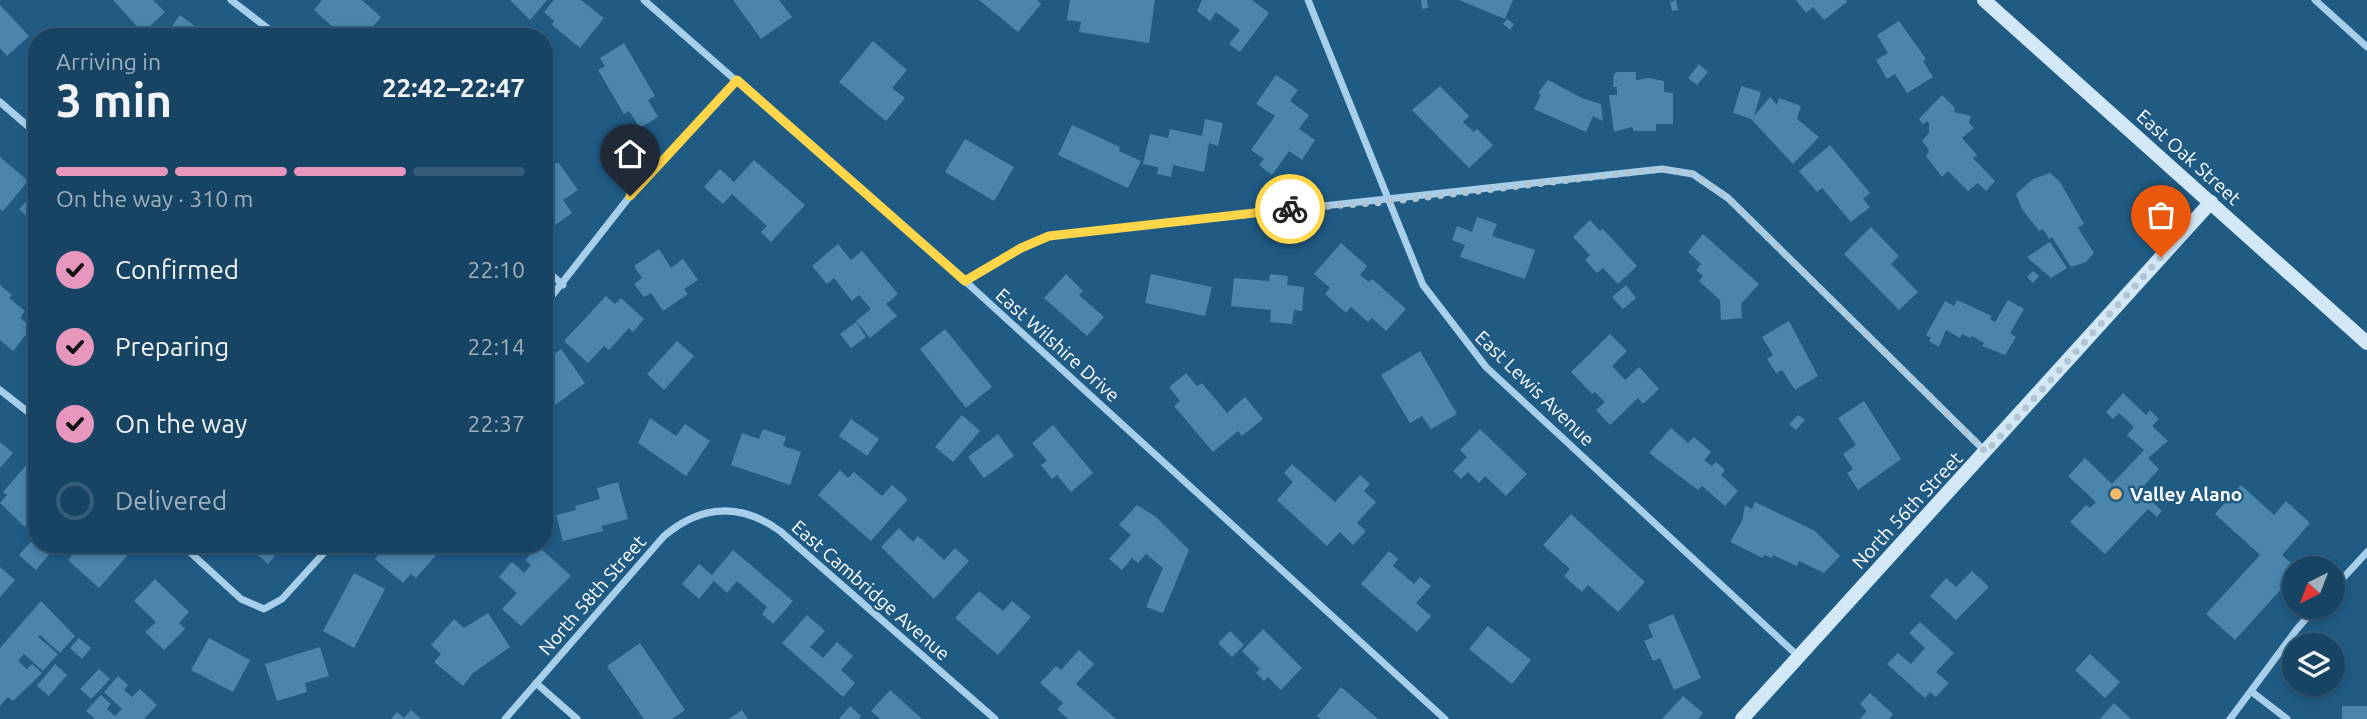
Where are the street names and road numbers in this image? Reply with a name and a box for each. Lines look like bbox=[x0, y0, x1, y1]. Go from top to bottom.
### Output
street label: East Oak Street bbox=[2133, 105, 2246, 210]
street label: East Wilshire Drive bbox=[992, 284, 1124, 406]
street label: East Lewis Avenue bbox=[1471, 326, 1599, 450]
street label: North 56th Street bbox=[1847, 447, 1967, 573]
street label: East Cambridge Avenue bbox=[788, 515, 954, 665]
street label: North 58th Street bbox=[534, 530, 650, 659]

